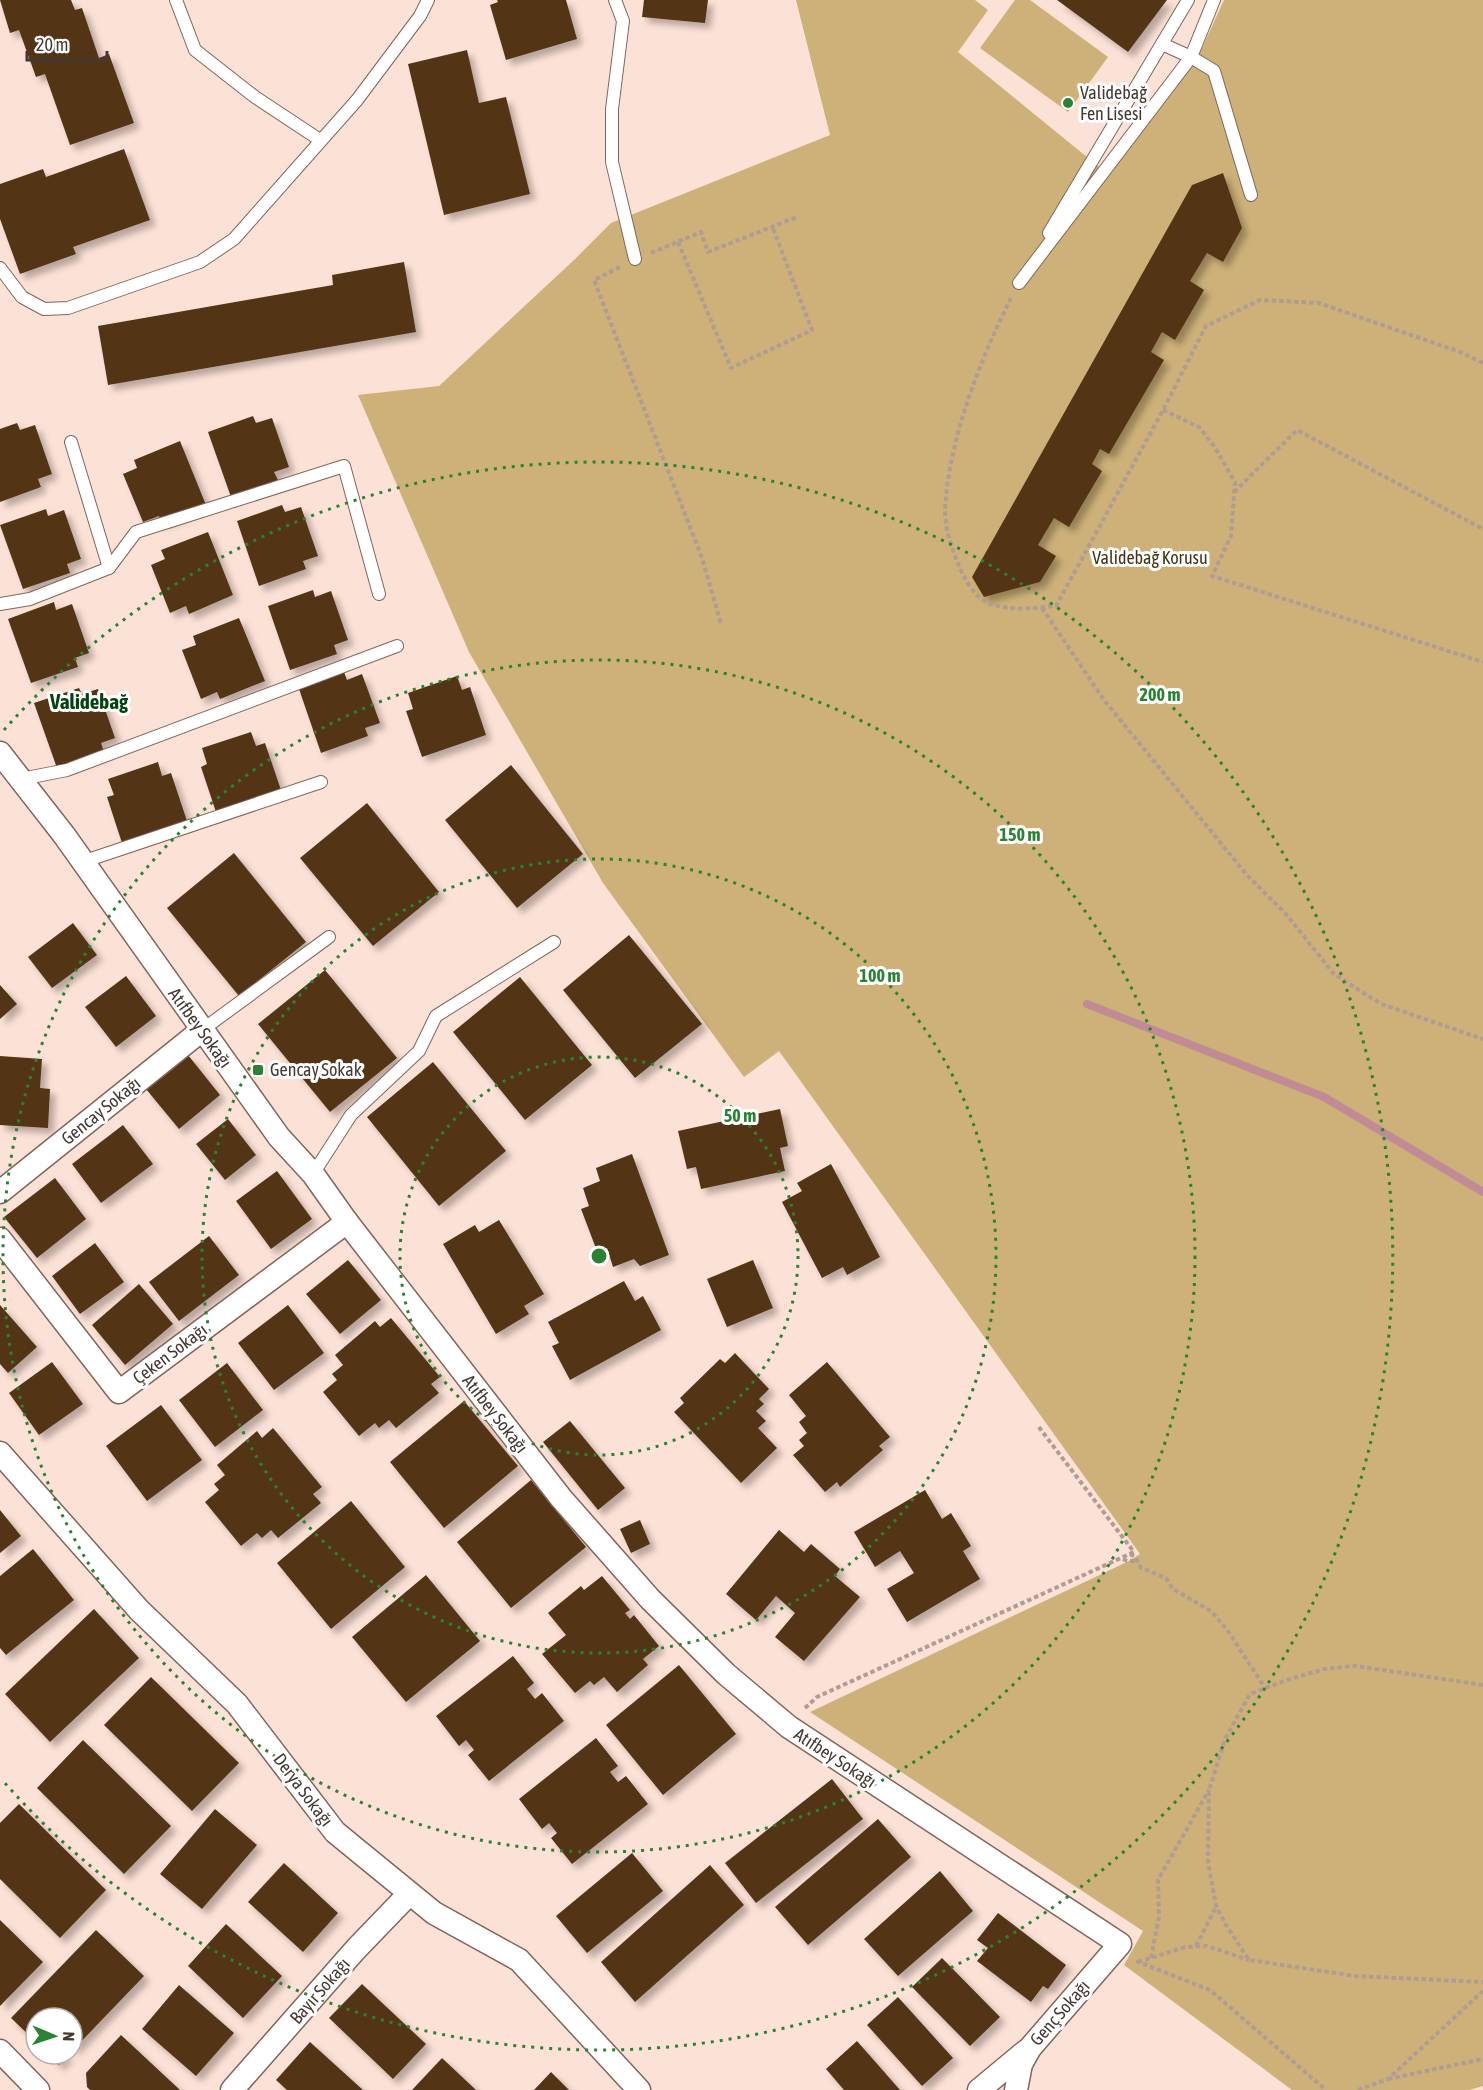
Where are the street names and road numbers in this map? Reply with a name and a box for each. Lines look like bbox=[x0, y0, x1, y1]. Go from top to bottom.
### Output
street label: Atıfbey Sokağı bbox=[164, 984, 236, 1072]
street label: Gencay Sokağı bbox=[57, 1072, 144, 1149]
street label: Çeken Sokağı bbox=[128, 1319, 211, 1388]
street label: Atıfbey Sokağı bbox=[458, 1370, 533, 1457]
street label: Atıfbey Sokağı bbox=[790, 1723, 880, 1792]
street label: Derya Sokağı bbox=[269, 1749, 338, 1830]
street label: Bayır Sokağı bbox=[285, 1953, 354, 2028]
street label: Genç Sokağı bbox=[1026, 1976, 1094, 2050]

